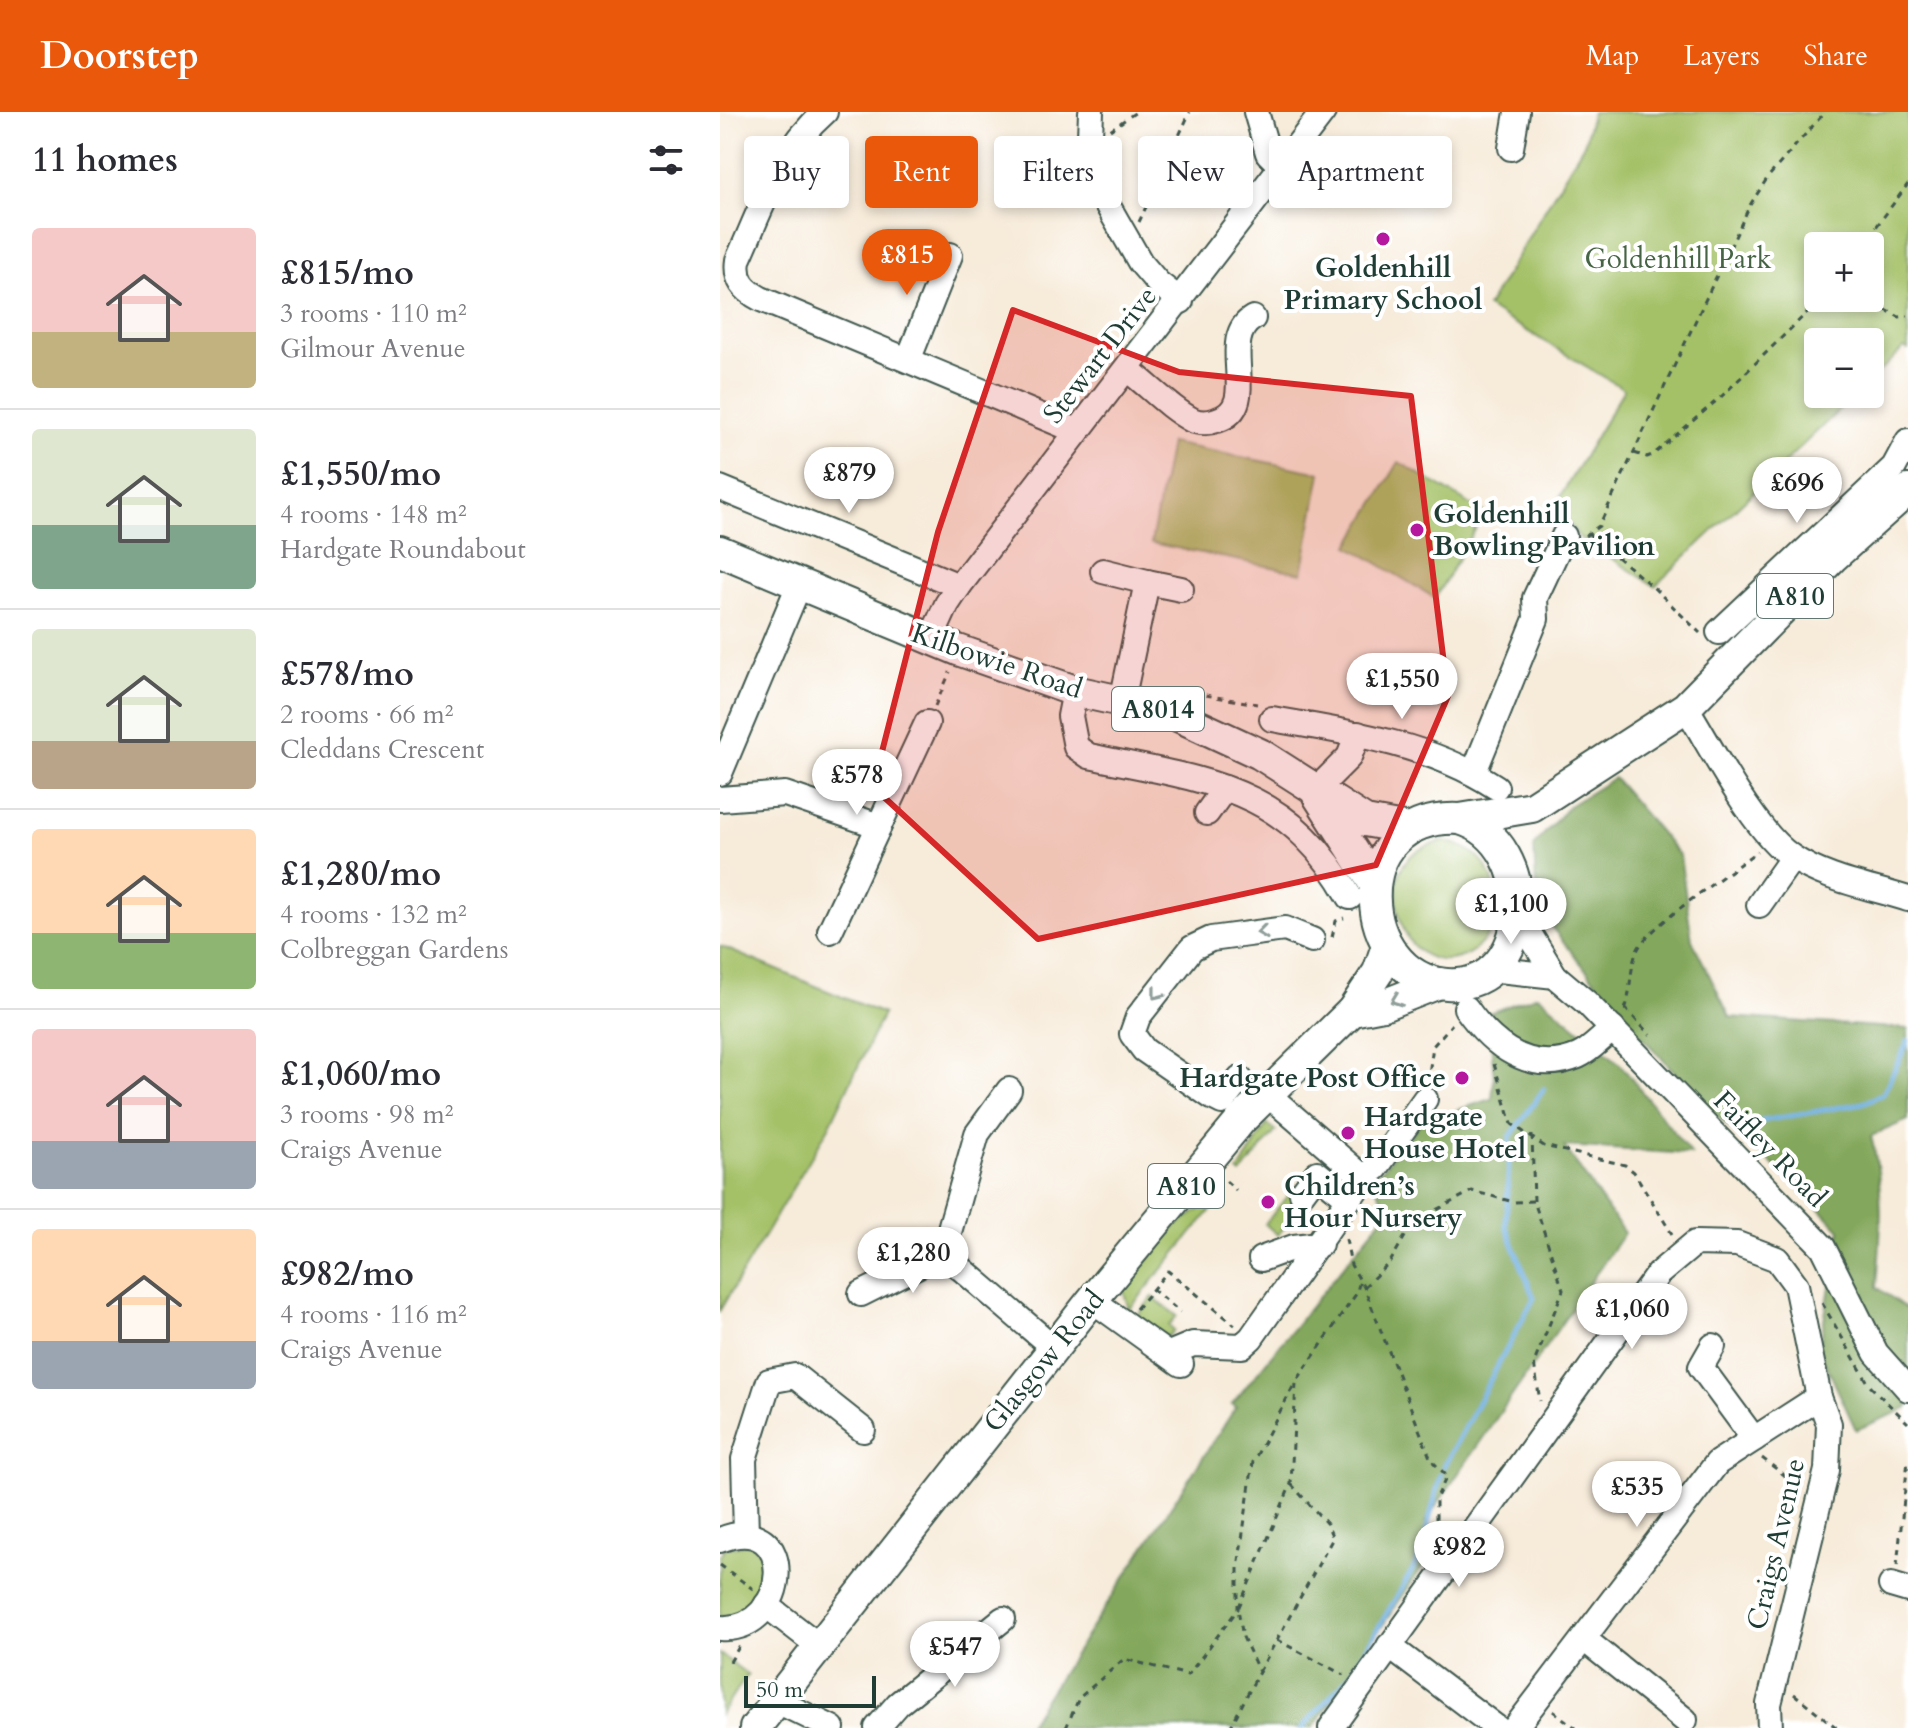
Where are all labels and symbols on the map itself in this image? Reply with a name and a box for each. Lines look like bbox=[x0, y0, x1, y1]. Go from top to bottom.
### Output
pin: £815 bbox=[860, 229, 954, 297]
marker: Goldenhill Primary School bbox=[1374, 230, 1392, 248]
park label: Goldenhill Park bbox=[1585, 240, 1771, 278]
place label: Goldenhill Primary School bbox=[1283, 249, 1483, 319]
street label: Stewart Drive bbox=[1034, 279, 1166, 431]
pin: £879 bbox=[802, 447, 896, 515]
pin: £696 bbox=[1750, 457, 1844, 525]
place label: Goldenhill Bowling Pavilion bbox=[1433, 495, 1655, 565]
marker: Goldenhill Bowling Pavilion bbox=[1408, 521, 1426, 539]
road number: A810 bbox=[1757, 574, 1833, 618]
street label: Kilbowie Road bbox=[907, 614, 1087, 708]
pin: £1,550 bbox=[1337, 653, 1467, 721]
road number: A8014 bbox=[1112, 687, 1204, 731]
pin: £578 bbox=[810, 749, 904, 817]
pin: £1,100 bbox=[1446, 878, 1576, 946]
one-way arrow bbox=[1255, 923, 1269, 940]
one-way arrow bbox=[1152, 985, 1166, 1000]
one-way arrow bbox=[1390, 990, 1404, 1007]
place label: Hardgate Post Office bbox=[1179, 1059, 1446, 1097]
marker: Hardgate Post Office bbox=[1453, 1069, 1471, 1087]
street label: Faifley Road bbox=[1705, 1082, 1835, 1216]
place label: Hardgate House Hotel bbox=[1364, 1098, 1526, 1168]
marker: Hardgate House Hotel bbox=[1339, 1124, 1357, 1142]
road number: A810 bbox=[1148, 1164, 1224, 1208]
place label: Children’s Hour Nursery bbox=[1284, 1167, 1462, 1237]
marker: Children’s Hour Nursery bbox=[1259, 1193, 1277, 1211]
pin: £1,280 bbox=[848, 1227, 978, 1295]
street label: Glasgow Road bbox=[975, 1282, 1113, 1440]
pin: £1,060 bbox=[1567, 1283, 1697, 1351]
street label: Craigs Avenue bbox=[1738, 1454, 1814, 1634]
pin: £535 bbox=[1590, 1461, 1684, 1529]
pin: £982 bbox=[1412, 1521, 1506, 1589]
pin: £547 bbox=[908, 1621, 1002, 1689]
scale bar bbox=[744, 1672, 876, 1708]

